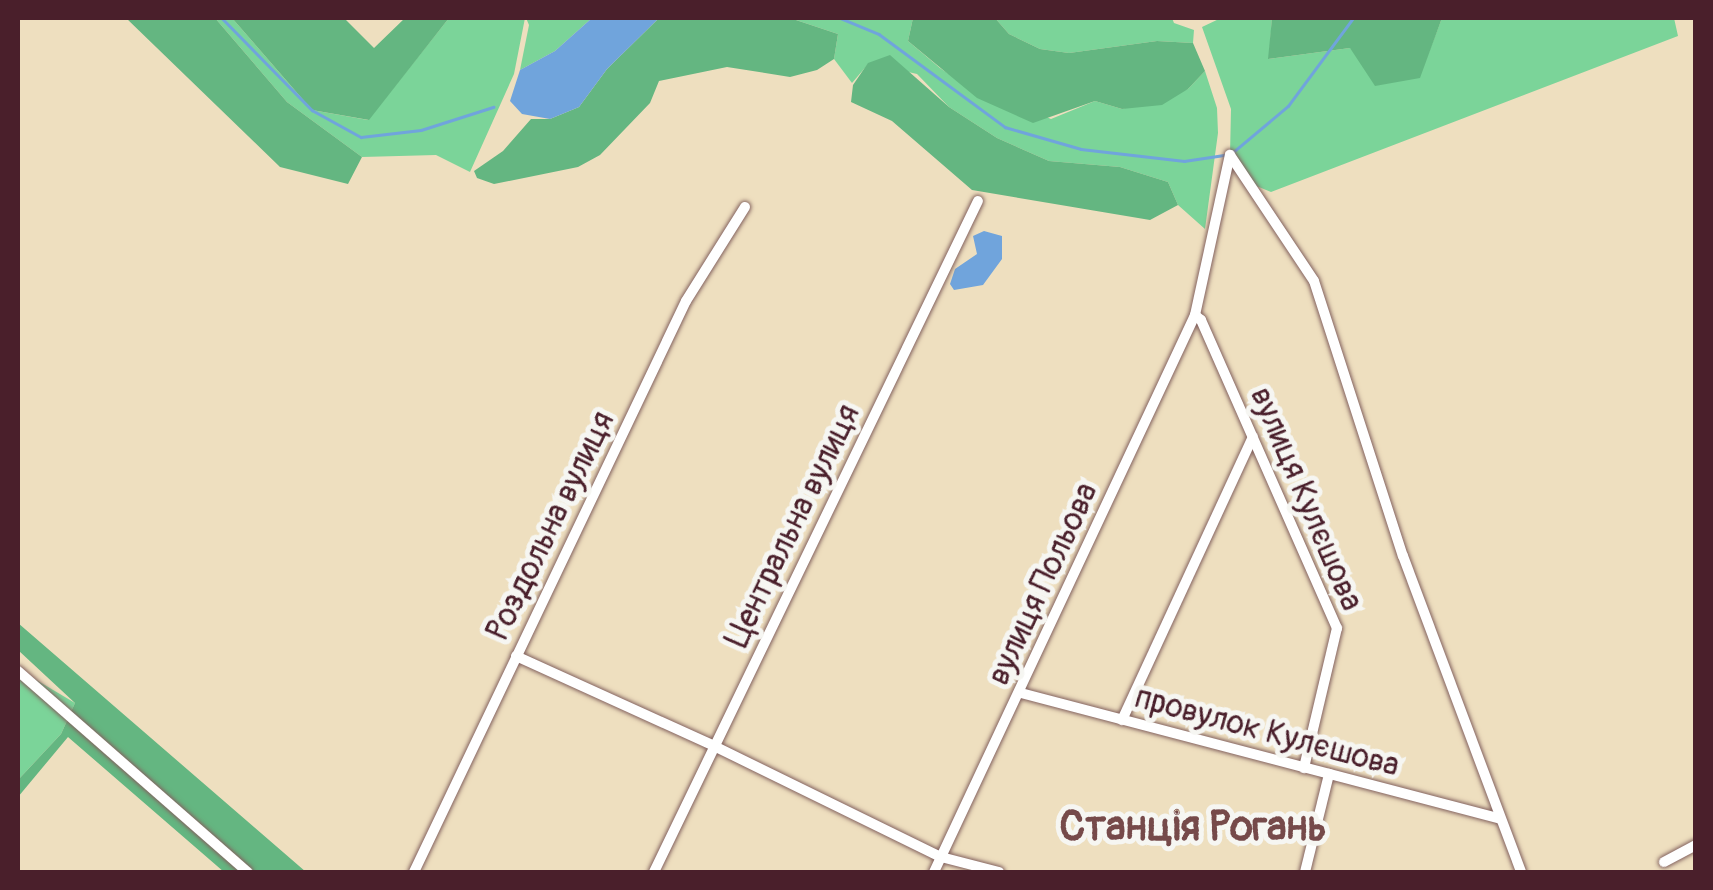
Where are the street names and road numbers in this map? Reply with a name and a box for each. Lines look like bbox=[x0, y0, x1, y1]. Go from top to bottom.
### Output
street label: вулиця Кулєшова bbox=[1242, 381, 1370, 617]
street label: Центральна вулиця bbox=[718, 398, 868, 654]
street label: Роздольна вулиця bbox=[479, 405, 623, 647]
street label: вулиця Польова bbox=[979, 477, 1107, 691]
street label: провулок Кулєшова bbox=[1131, 678, 1403, 786]

